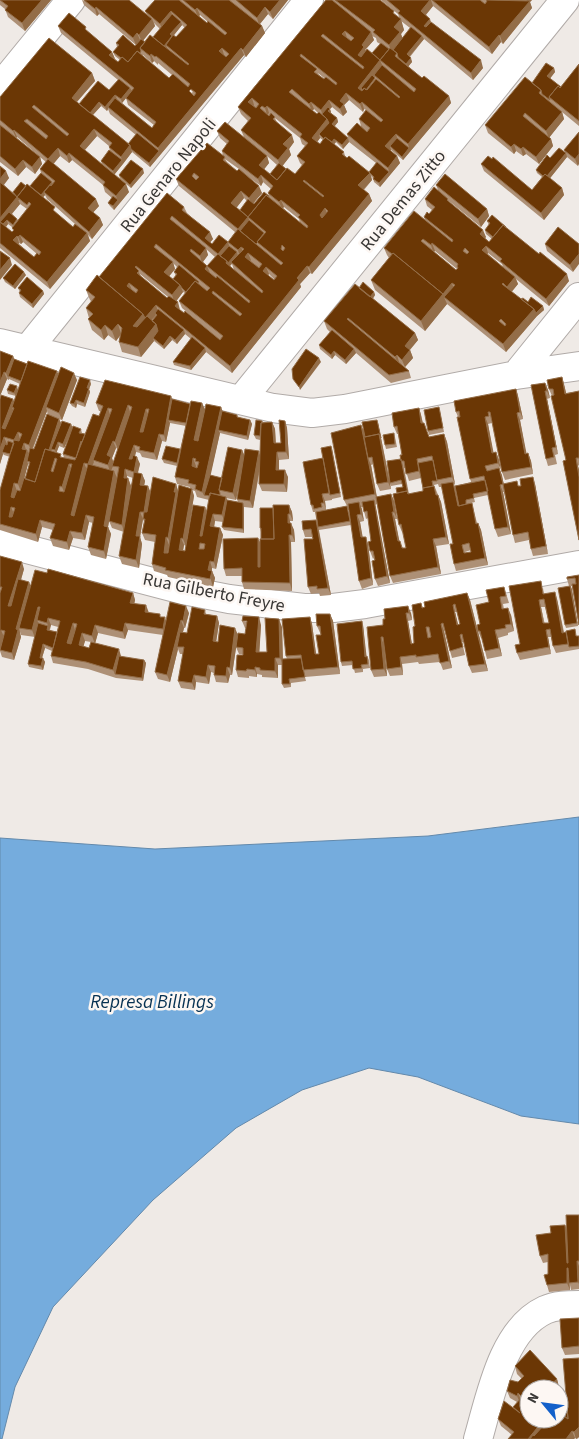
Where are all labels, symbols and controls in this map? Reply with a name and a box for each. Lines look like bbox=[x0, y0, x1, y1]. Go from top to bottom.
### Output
street label: Rua Genaro Napoli bbox=[114, 113, 222, 238]
street label: Rua Demas Zitto bbox=[355, 145, 452, 256]
street label: Rua Gilberto Freyre bbox=[141, 566, 287, 619]
water label: Represa Billings bbox=[90, 989, 214, 1016]
north arrow bbox=[519, 1379, 569, 1429]
text: N bbox=[523, 1389, 545, 1407]

